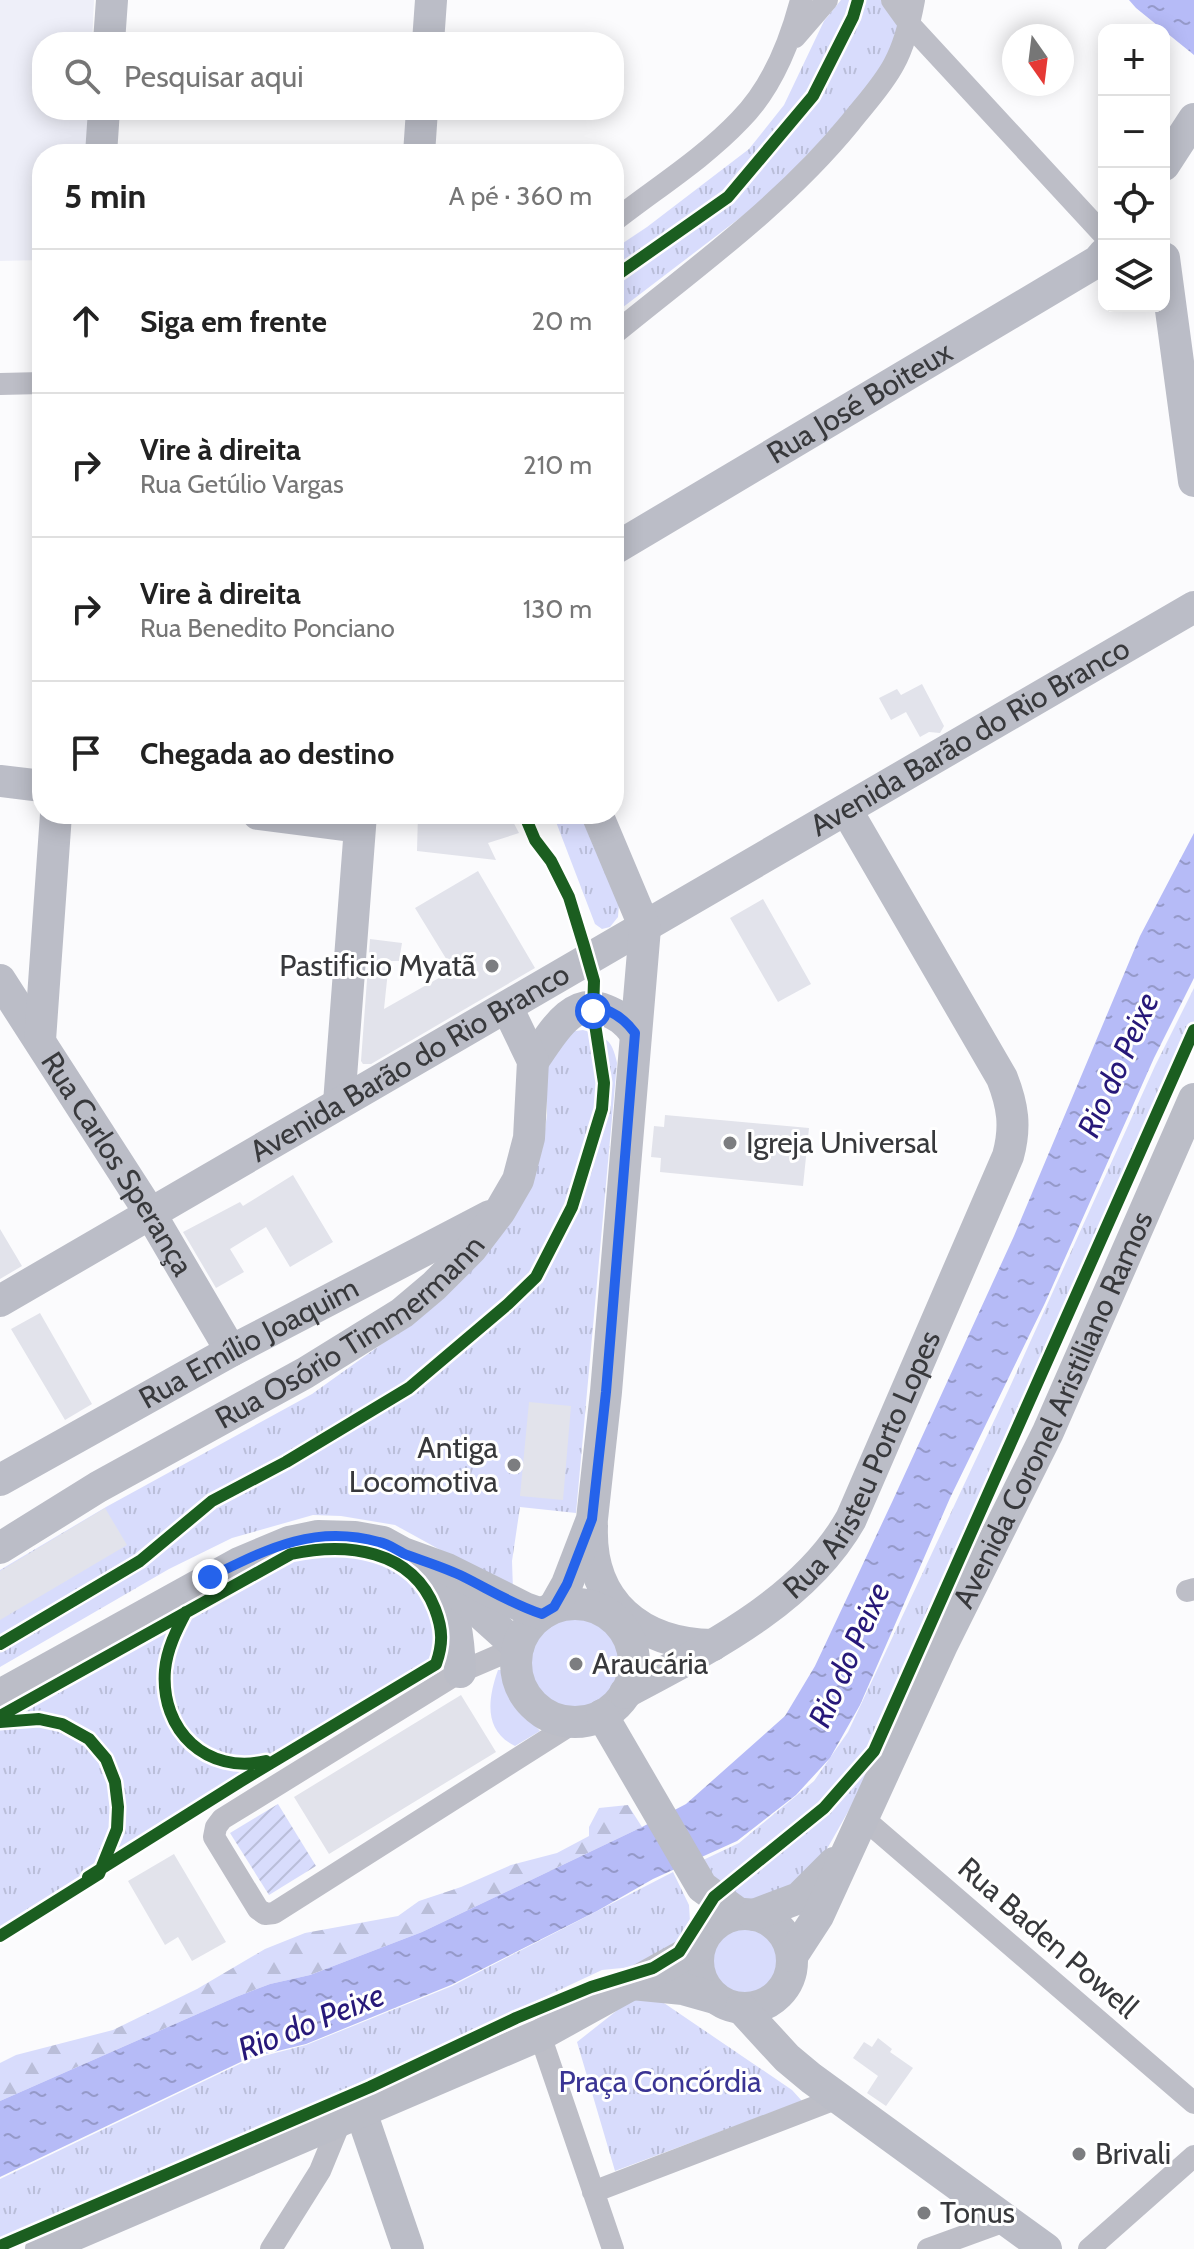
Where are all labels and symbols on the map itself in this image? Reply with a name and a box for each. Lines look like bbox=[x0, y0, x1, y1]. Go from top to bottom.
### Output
north arrow bbox=[1002, 24, 1074, 96]
street label: Rua José Boiteux bbox=[760, 333, 959, 472]
street label: Avenida Barão do Rio Branco bbox=[803, 629, 1136, 844]
place label: Pastificio Myatã bbox=[279, 947, 477, 984]
street label: Avenida Barão do Rio Branco bbox=[243, 955, 576, 1170]
marker: Pastificio Myatã bbox=[483, 957, 501, 975]
water label: Rio do Peixe bbox=[1068, 987, 1167, 1143]
route start bbox=[575, 993, 611, 1029]
street label: Rua Carlos Sperança bbox=[33, 1045, 202, 1283]
place label: Igreja Universal bbox=[746, 1124, 938, 1161]
marker: Igreja Universal bbox=[721, 1134, 739, 1152]
street label: Avenida Coronel Aristiliano Ramos bbox=[944, 1205, 1160, 1614]
street label: Rua Osório Timmermann bbox=[209, 1228, 492, 1437]
street label: Rua Emílio Joaquim bbox=[132, 1269, 365, 1417]
street label: Rua Aristeu Porto Lopes bbox=[775, 1325, 948, 1606]
place label: Antiga Locomotiva bbox=[349, 1429, 499, 1500]
marker: Antiga Locomotiva bbox=[505, 1456, 523, 1474]
route end bbox=[192, 1559, 228, 1595]
water label: Rio do Peixe bbox=[799, 1577, 898, 1733]
place label: Araucária bbox=[592, 1645, 709, 1682]
marker: Araucária bbox=[567, 1655, 585, 1673]
street label: Rua Baden Powell bbox=[951, 1849, 1146, 2026]
water label: Rio do Peixe bbox=[232, 1975, 390, 2068]
park label: Praça Concórdia bbox=[558, 2063, 762, 2100]
place label: Brivali bbox=[1095, 2135, 1171, 2172]
marker: Brivali bbox=[1070, 2145, 1088, 2163]
place label: Tonus bbox=[940, 2194, 1015, 2231]
marker: Tonus bbox=[915, 2204, 933, 2222]

